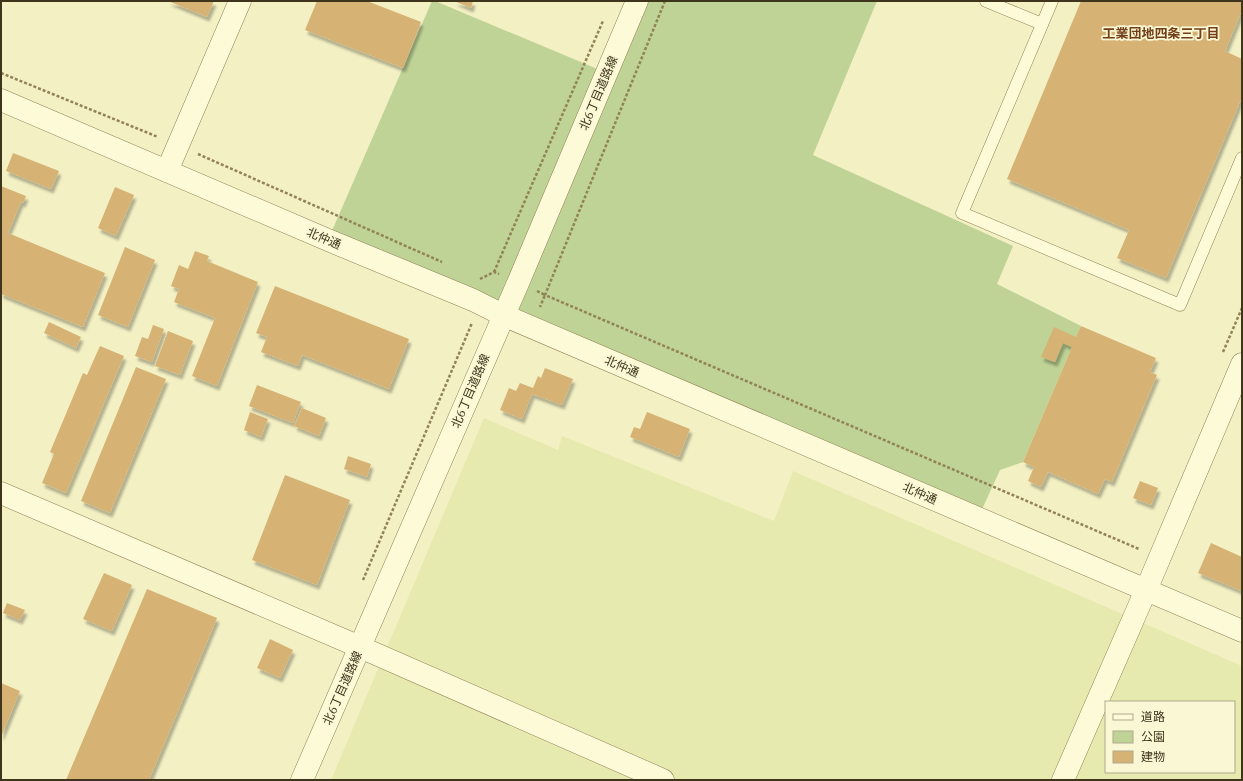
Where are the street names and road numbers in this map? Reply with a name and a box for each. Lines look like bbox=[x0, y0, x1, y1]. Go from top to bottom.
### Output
street label: 北6丁目道路線 bbox=[576, 54, 620, 132]
street label: 北仲通 bbox=[304, 224, 344, 252]
street label: 北6丁目道路線 bbox=[448, 352, 492, 430]
street label: 北仲通 bbox=[602, 352, 642, 380]
street label: 北仲通 bbox=[900, 479, 940, 507]
street label: 北6丁目道路線 bbox=[319, 649, 365, 727]

